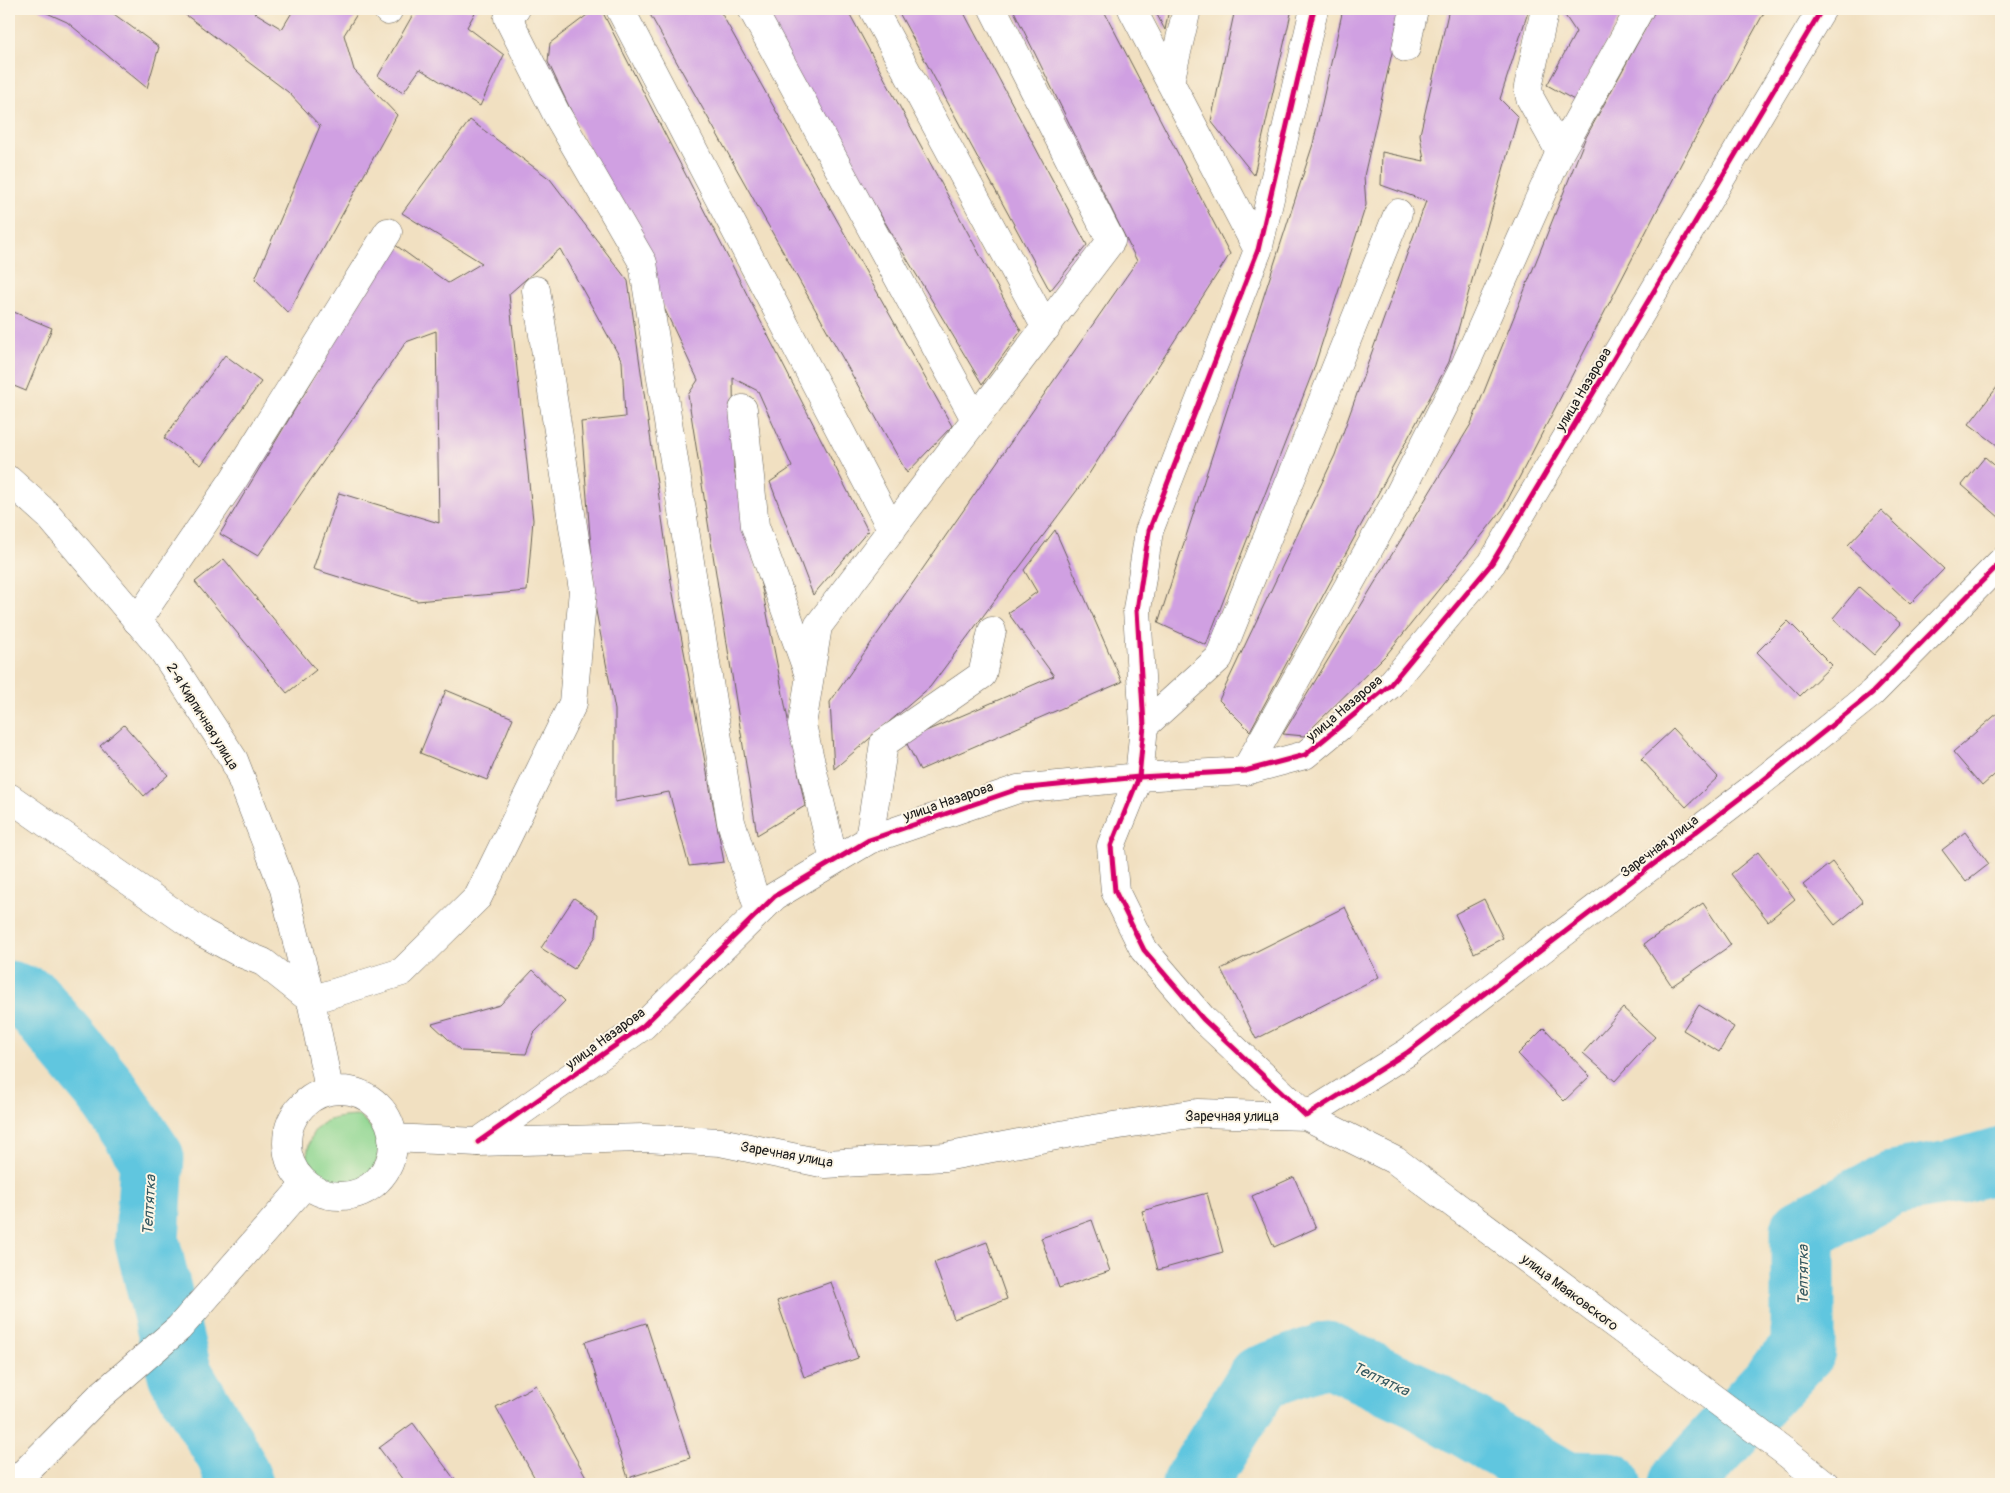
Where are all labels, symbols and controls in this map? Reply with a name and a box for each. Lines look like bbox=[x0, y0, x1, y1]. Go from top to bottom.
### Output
street label: улица Назарова bbox=[1551, 345, 1615, 435]
street label: 2-я Кирпичная улица bbox=[163, 660, 242, 773]
street label: улица Назарова bbox=[1302, 672, 1386, 746]
street label: улица Назарова bbox=[900, 778, 995, 825]
street label: Заречная улица bbox=[1617, 811, 1702, 881]
street label: улица Назарова bbox=[561, 1004, 648, 1074]
street label: Заречная улица bbox=[1185, 1108, 1279, 1125]
street label: Заречная улица bbox=[739, 1138, 834, 1171]
water label: Тептятка bbox=[138, 1173, 161, 1236]
water label: Тептятка bbox=[1794, 1244, 1813, 1305]
street label: улица Маяковского bbox=[1517, 1250, 1622, 1335]
water label: Тептятка bbox=[1350, 1358, 1413, 1401]

